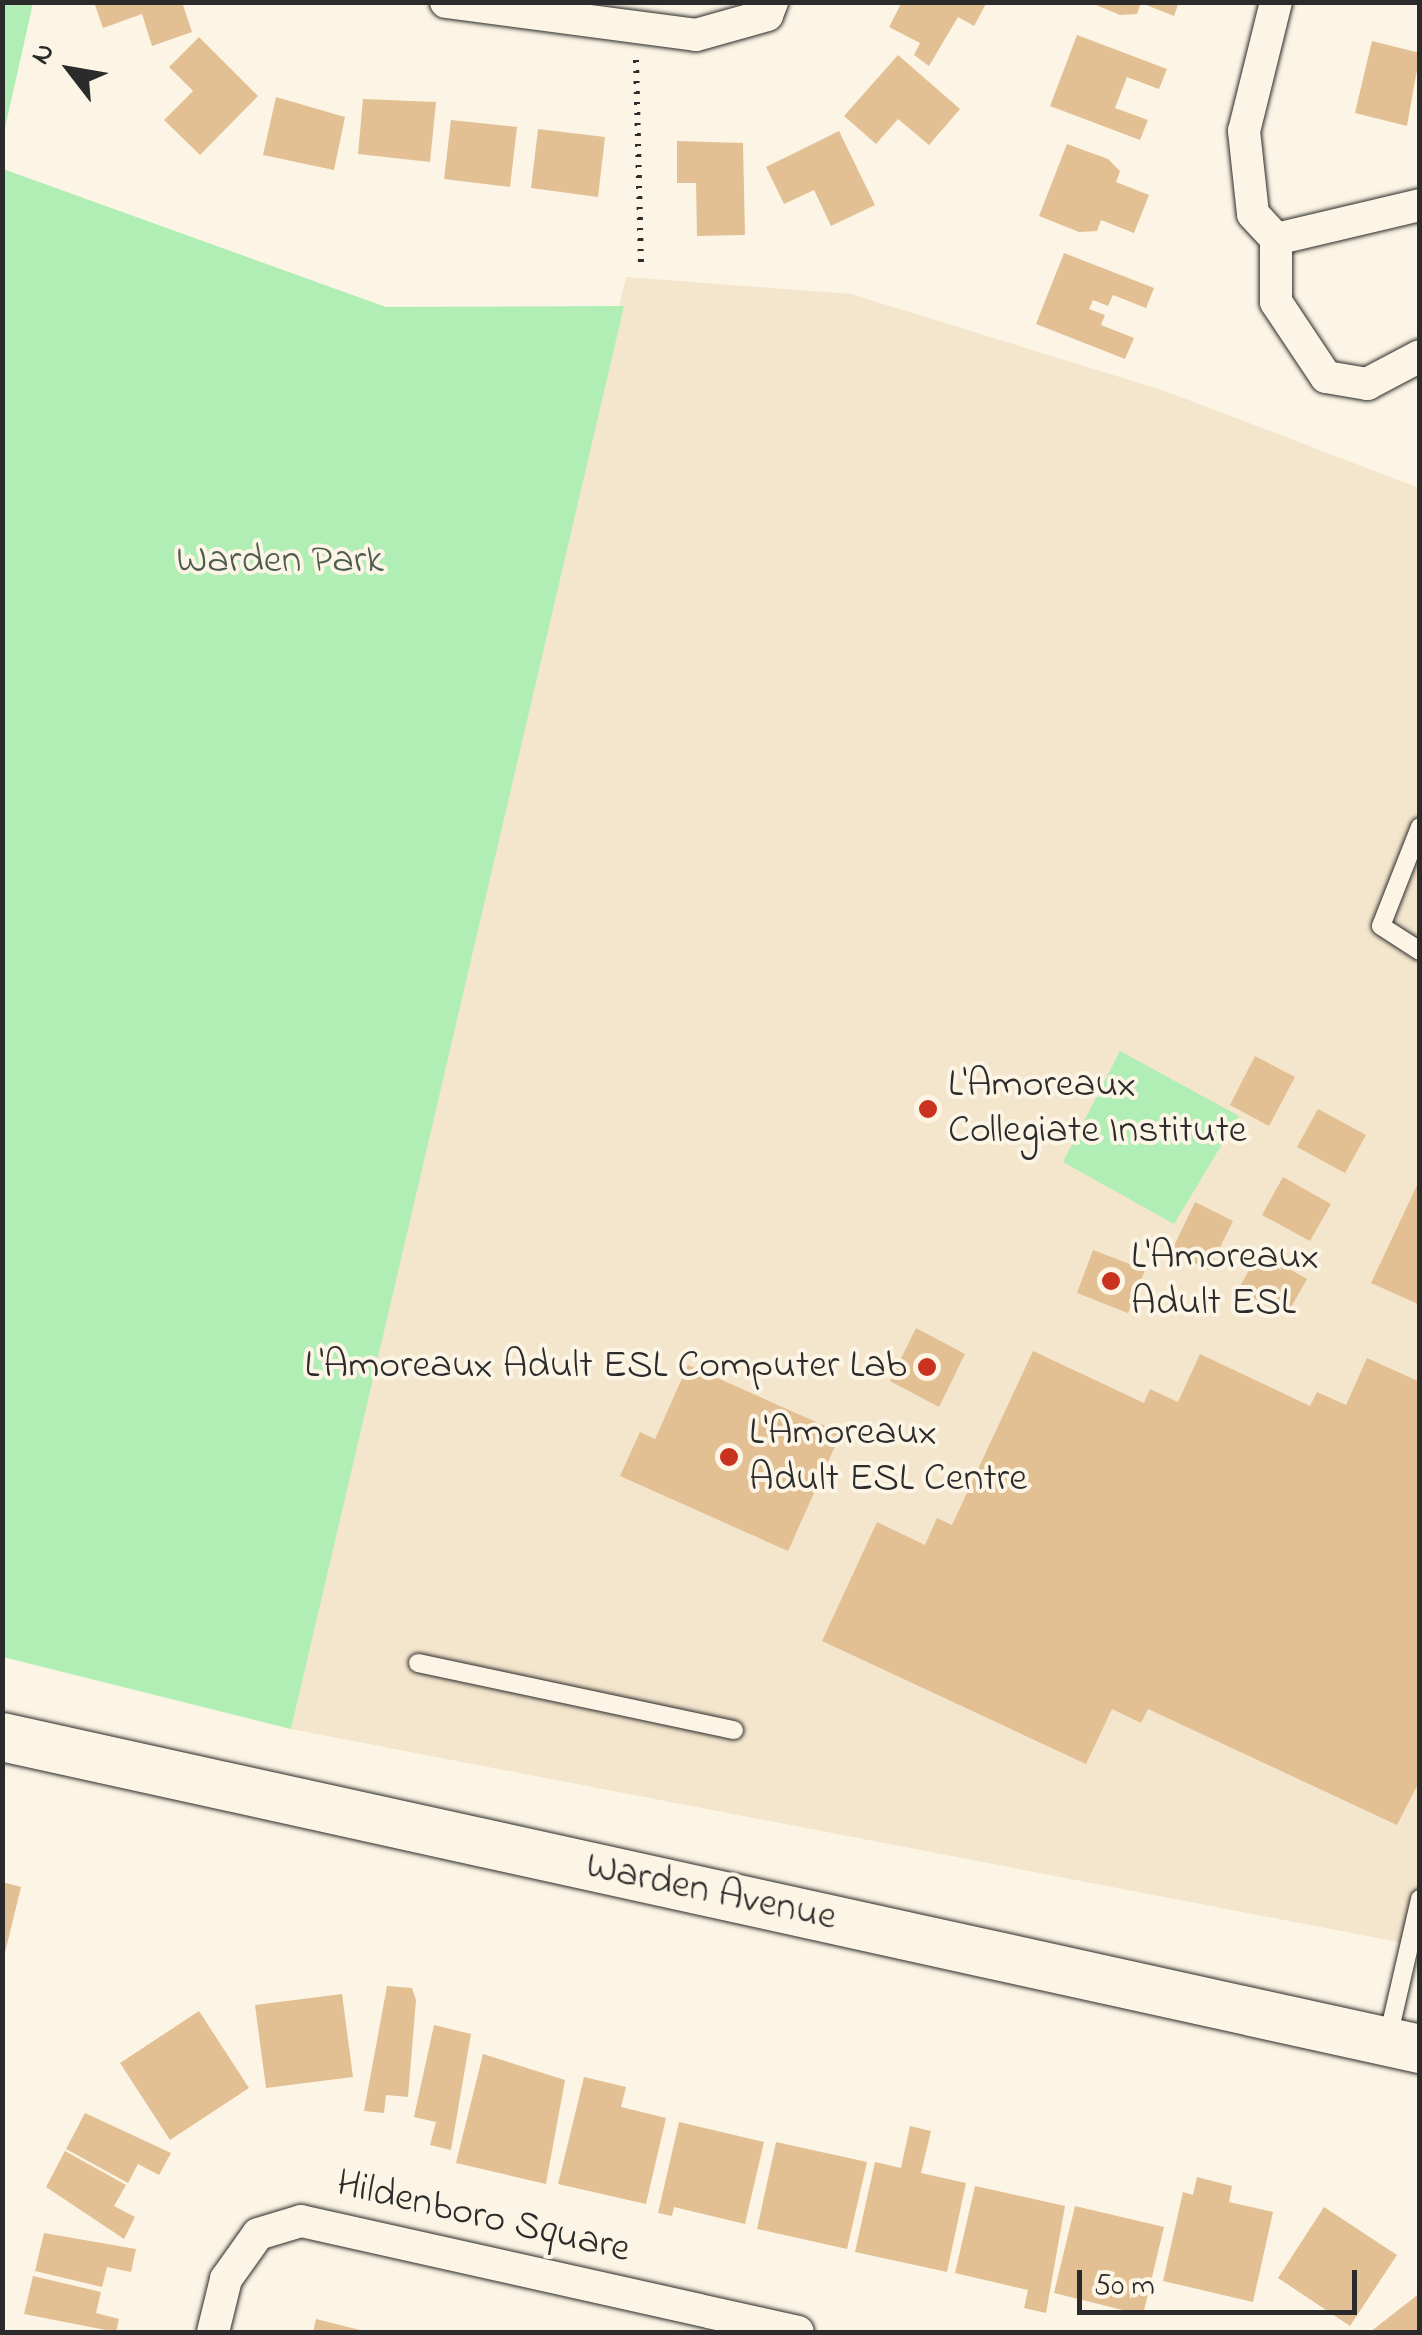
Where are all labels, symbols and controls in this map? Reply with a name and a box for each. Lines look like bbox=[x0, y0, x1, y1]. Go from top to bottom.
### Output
north arrow bbox=[20, 20, 120, 120]
text: N bbox=[21, 36, 66, 73]
park label: Warden Park bbox=[176, 538, 384, 586]
place label: L'Amoreaux Collegiate Institute bbox=[948, 1062, 1247, 1156]
marker: L'Amoreaux Collegiate Institute bbox=[917, 1098, 939, 1120]
place label: L'Amoreaux Adult ESL bbox=[1131, 1234, 1319, 1328]
marker: L'Amoreaux Adult ESL bbox=[1100, 1270, 1122, 1292]
place label: L'Amoreaux Adult ESL Computer Lab bbox=[305, 1343, 907, 1391]
marker: L'Amoreaux Adult ESL Computer Lab bbox=[916, 1356, 938, 1378]
place label: L'Amoreaux Adult ESL Centre bbox=[749, 1410, 1027, 1504]
marker: L'Amoreaux Adult ESL Centre bbox=[718, 1446, 740, 1468]
street label: Warden Avenue bbox=[581, 1843, 841, 1943]
street label: Hildenboro Square bbox=[332, 2161, 634, 2275]
scale bar bbox=[1082, 2250, 1362, 2312]
text: 50 m bbox=[1094, 2265, 1155, 2309]

